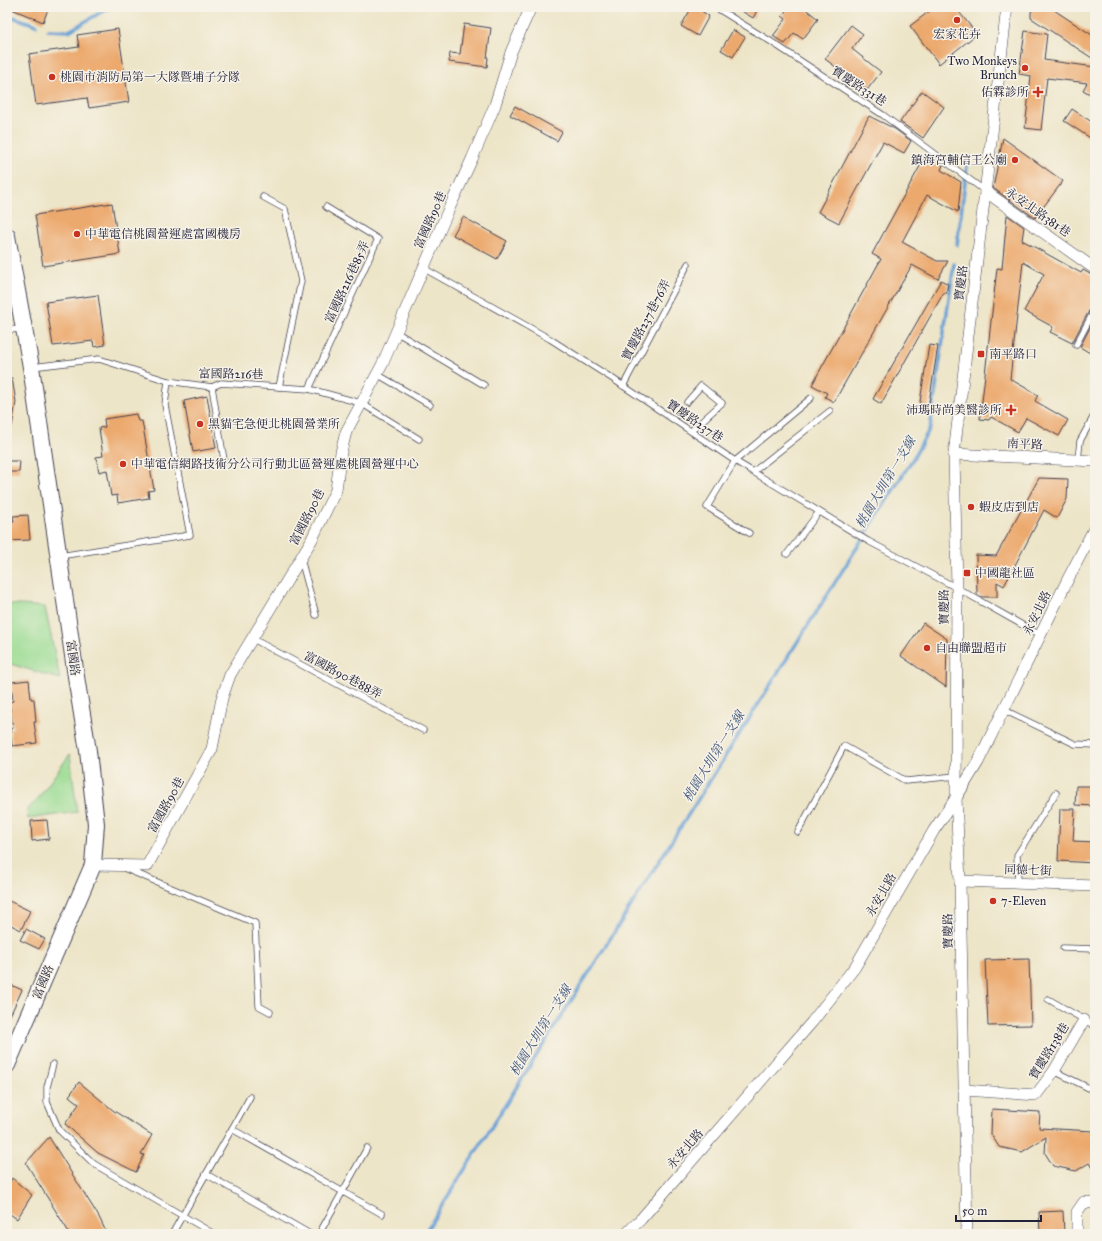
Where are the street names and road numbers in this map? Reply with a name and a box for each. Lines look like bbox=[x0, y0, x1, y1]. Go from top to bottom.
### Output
street label: 寶慶路331巷 bbox=[829, 63, 889, 109]
street label: 永安北路381巷 bbox=[1003, 184, 1073, 240]
street label: 富國路90巷 bbox=[411, 189, 449, 251]
street label: 富國路216巷85弄 bbox=[322, 239, 372, 325]
street label: 寶慶路 bbox=[952, 264, 970, 302]
street label: 寶慶路237巷76弄 bbox=[619, 277, 673, 363]
street label: 富國路216巷 bbox=[198, 366, 264, 382]
street label: 寶慶路237巷 bbox=[664, 397, 726, 445]
street label: 南平路 bbox=[1007, 436, 1043, 452]
street label: 富國路90巷 bbox=[287, 486, 327, 548]
street label: 永安北路 bbox=[1020, 588, 1054, 638]
street label: 寶慶路 bbox=[937, 589, 951, 625]
street label: 富國路 bbox=[64, 639, 82, 677]
street label: 富國路90巷88弄 bbox=[302, 649, 384, 701]
street label: 富國路90巷 bbox=[145, 775, 187, 835]
street label: 同德七街 bbox=[1004, 862, 1053, 878]
street label: 永安北路 bbox=[863, 871, 899, 919]
street label: 寶慶路 bbox=[941, 913, 955, 949]
street label: 富國路 bbox=[30, 963, 56, 1001]
street label: 寶慶路138巷 bbox=[1026, 1020, 1072, 1082]
street label: 永安北路 bbox=[664, 1126, 706, 1172]

